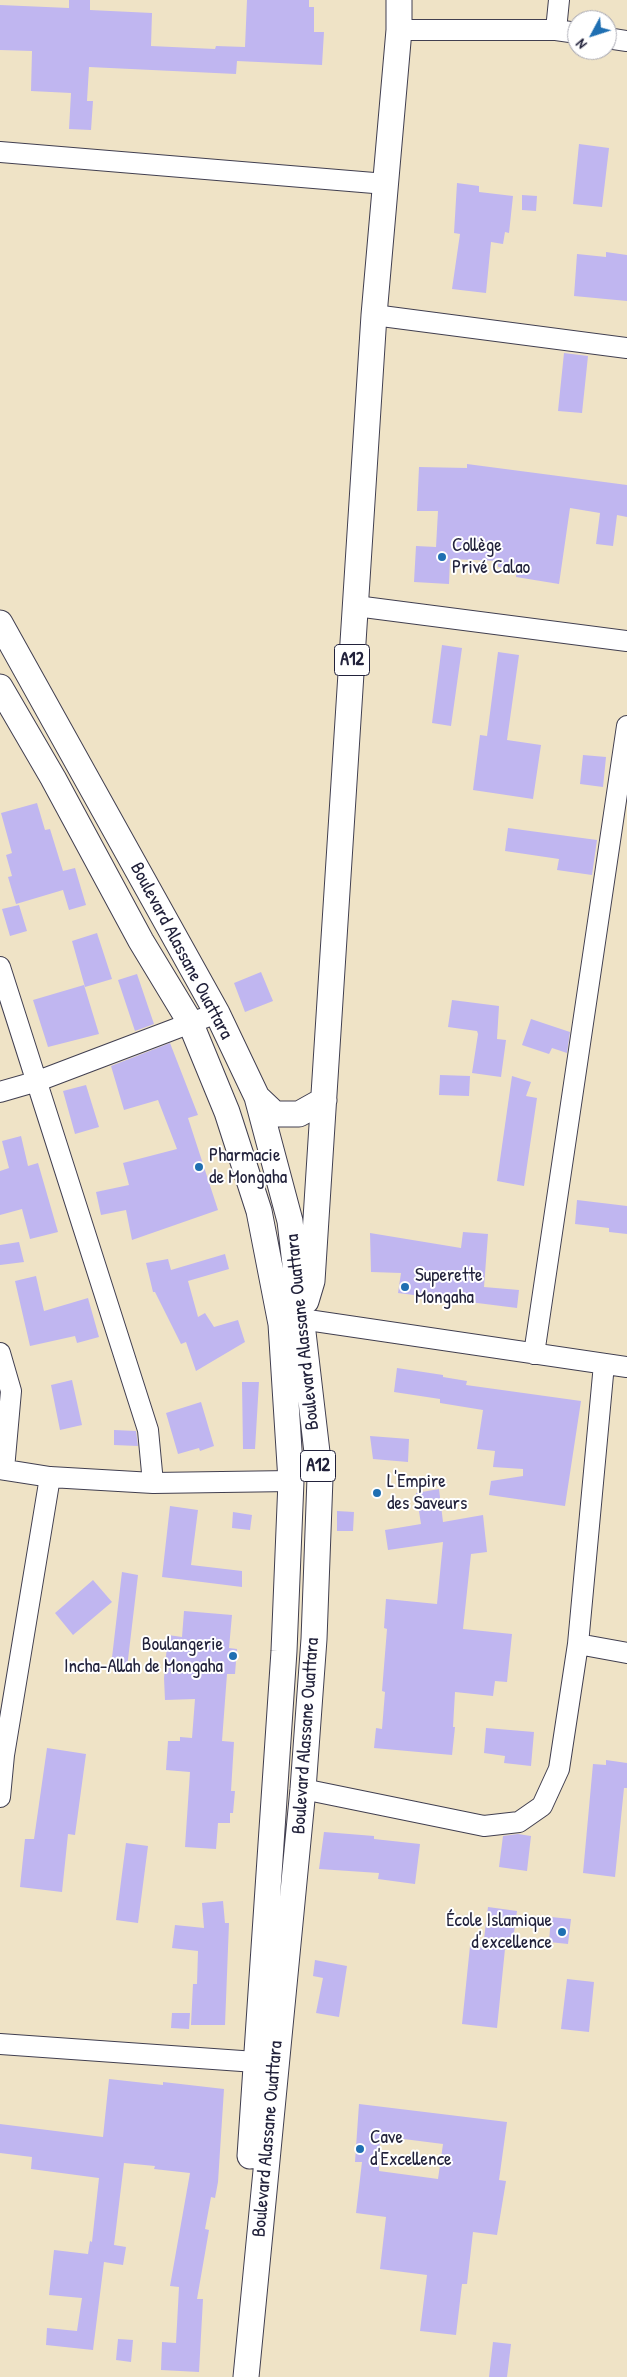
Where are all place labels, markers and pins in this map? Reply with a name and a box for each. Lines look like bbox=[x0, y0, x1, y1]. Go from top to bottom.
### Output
place label: Collège Privé Calao bbox=[452, 535, 530, 579]
marker: Collège Privé Calao bbox=[436, 551, 448, 563]
place label: Pharmacie de Mongaha bbox=[209, 1145, 287, 1189]
marker: Pharmacie de Mongaha bbox=[193, 1161, 205, 1173]
place label: Superette Mongaha bbox=[415, 1265, 483, 1309]
marker: Superette Mongaha bbox=[399, 1281, 411, 1293]
place label: L'Empire des Saveurs bbox=[387, 1471, 467, 1515]
marker: L'Empire des Saveurs bbox=[371, 1487, 383, 1499]
place label: Boulangerie Incha-Allah de Mongaha bbox=[64, 1634, 223, 1678]
marker: Boulangerie Incha-Allah de Mongaha bbox=[227, 1650, 239, 1662]
place label: École Islamique d'excellence bbox=[446, 1910, 552, 1954]
marker: École Islamique d'excellence bbox=[556, 1926, 568, 1938]
place label: Cave d'Excellence bbox=[370, 2127, 452, 2171]
marker: Cave d'Excellence bbox=[354, 2143, 366, 2155]

